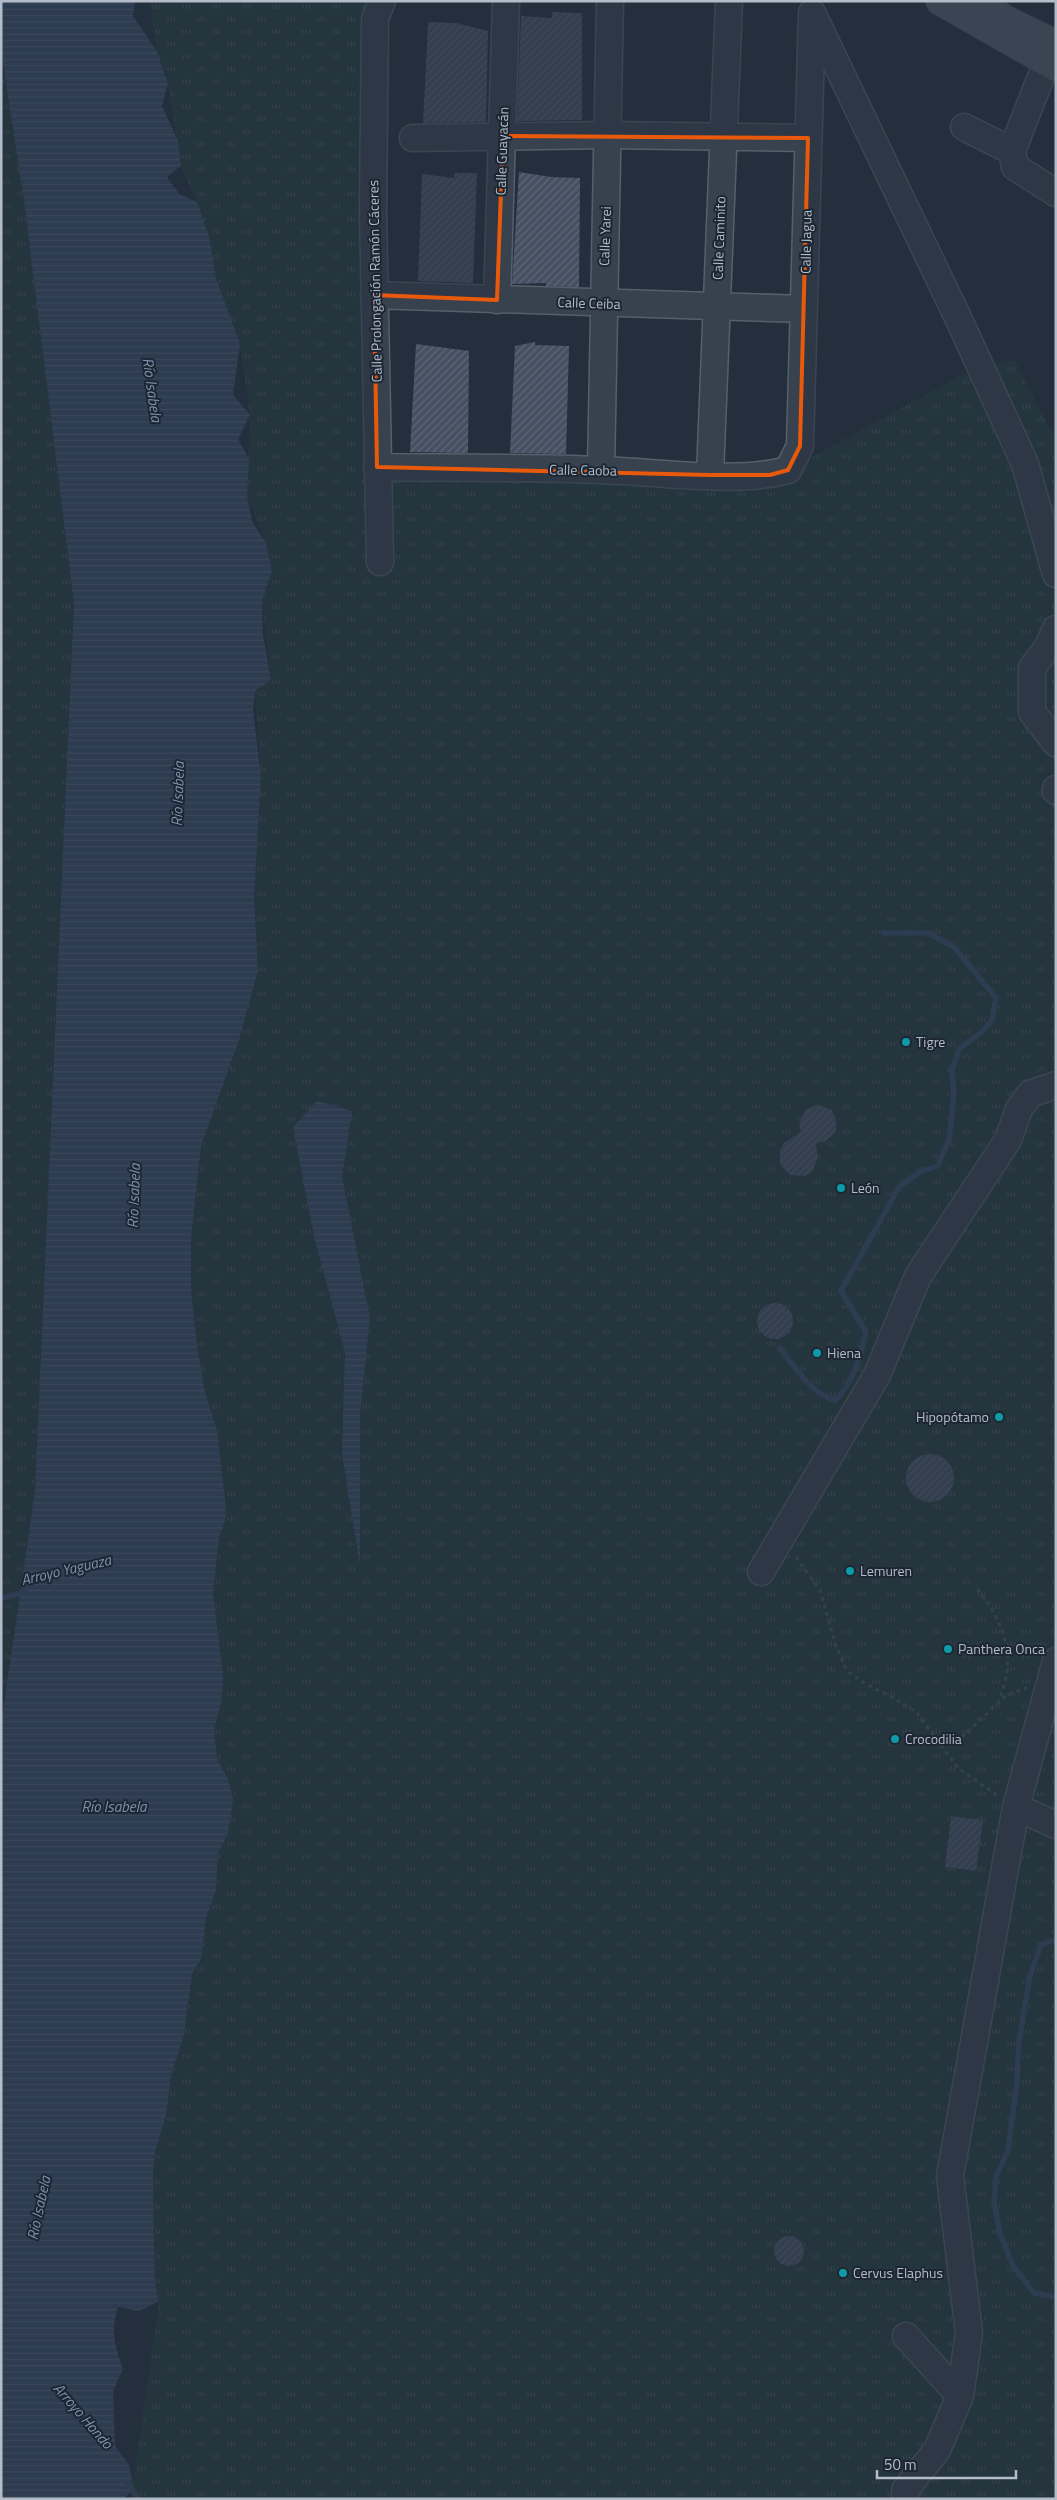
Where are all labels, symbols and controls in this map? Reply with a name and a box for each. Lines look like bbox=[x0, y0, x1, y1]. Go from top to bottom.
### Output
street label: Calle Guayacán bbox=[489, 106, 514, 196]
street label: Calle Prolongación Ramón Cáceres bbox=[362, 180, 387, 382]
street label: Calle Caminito bbox=[707, 196, 730, 280]
street label: Calle Yarei bbox=[593, 206, 616, 266]
street label: Calle Jagua bbox=[794, 210, 817, 274]
street label: Calle Ceiba bbox=[557, 291, 621, 314]
water label: Río Isabela bbox=[137, 356, 169, 425]
street label: Calle Caoba bbox=[549, 458, 617, 481]
water label: Río Isabela bbox=[165, 760, 190, 827]
place label: Tigre bbox=[916, 1031, 945, 1052]
marker: Tigre bbox=[900, 1036, 912, 1048]
water label: Río Isabela bbox=[121, 1162, 146, 1229]
place label: León bbox=[851, 1177, 880, 1198]
marker: León bbox=[835, 1182, 847, 1194]
place label: Hiena bbox=[827, 1342, 861, 1363]
marker: Hiena bbox=[811, 1347, 823, 1359]
place label: Hipopótamo bbox=[916, 1406, 989, 1427]
marker: Hipopótamo bbox=[993, 1411, 1005, 1423]
water label: Arroyo Yaguaza bbox=[19, 1548, 115, 1591]
place label: Lemuren bbox=[860, 1560, 912, 1581]
marker: Lemuren bbox=[844, 1565, 856, 1577]
place label: Panthera Onca bbox=[958, 1638, 1045, 1659]
marker: Panthera Onca bbox=[942, 1643, 954, 1655]
place label: Crocodilia bbox=[905, 1728, 962, 1749]
marker: Crocodilia bbox=[889, 1733, 901, 1745]
water label: Río Isabela bbox=[82, 1795, 148, 1818]
water label: Río Isabela bbox=[21, 2172, 57, 2242]
place label: Cervus Elaphus bbox=[853, 2262, 943, 2283]
marker: Cervus Elaphus bbox=[837, 2267, 849, 2279]
water label: Arroyo Hondo bbox=[48, 2377, 119, 2454]
scale bar bbox=[877, 2448, 1016, 2480]
text: 50 m bbox=[884, 2453, 917, 2476]

